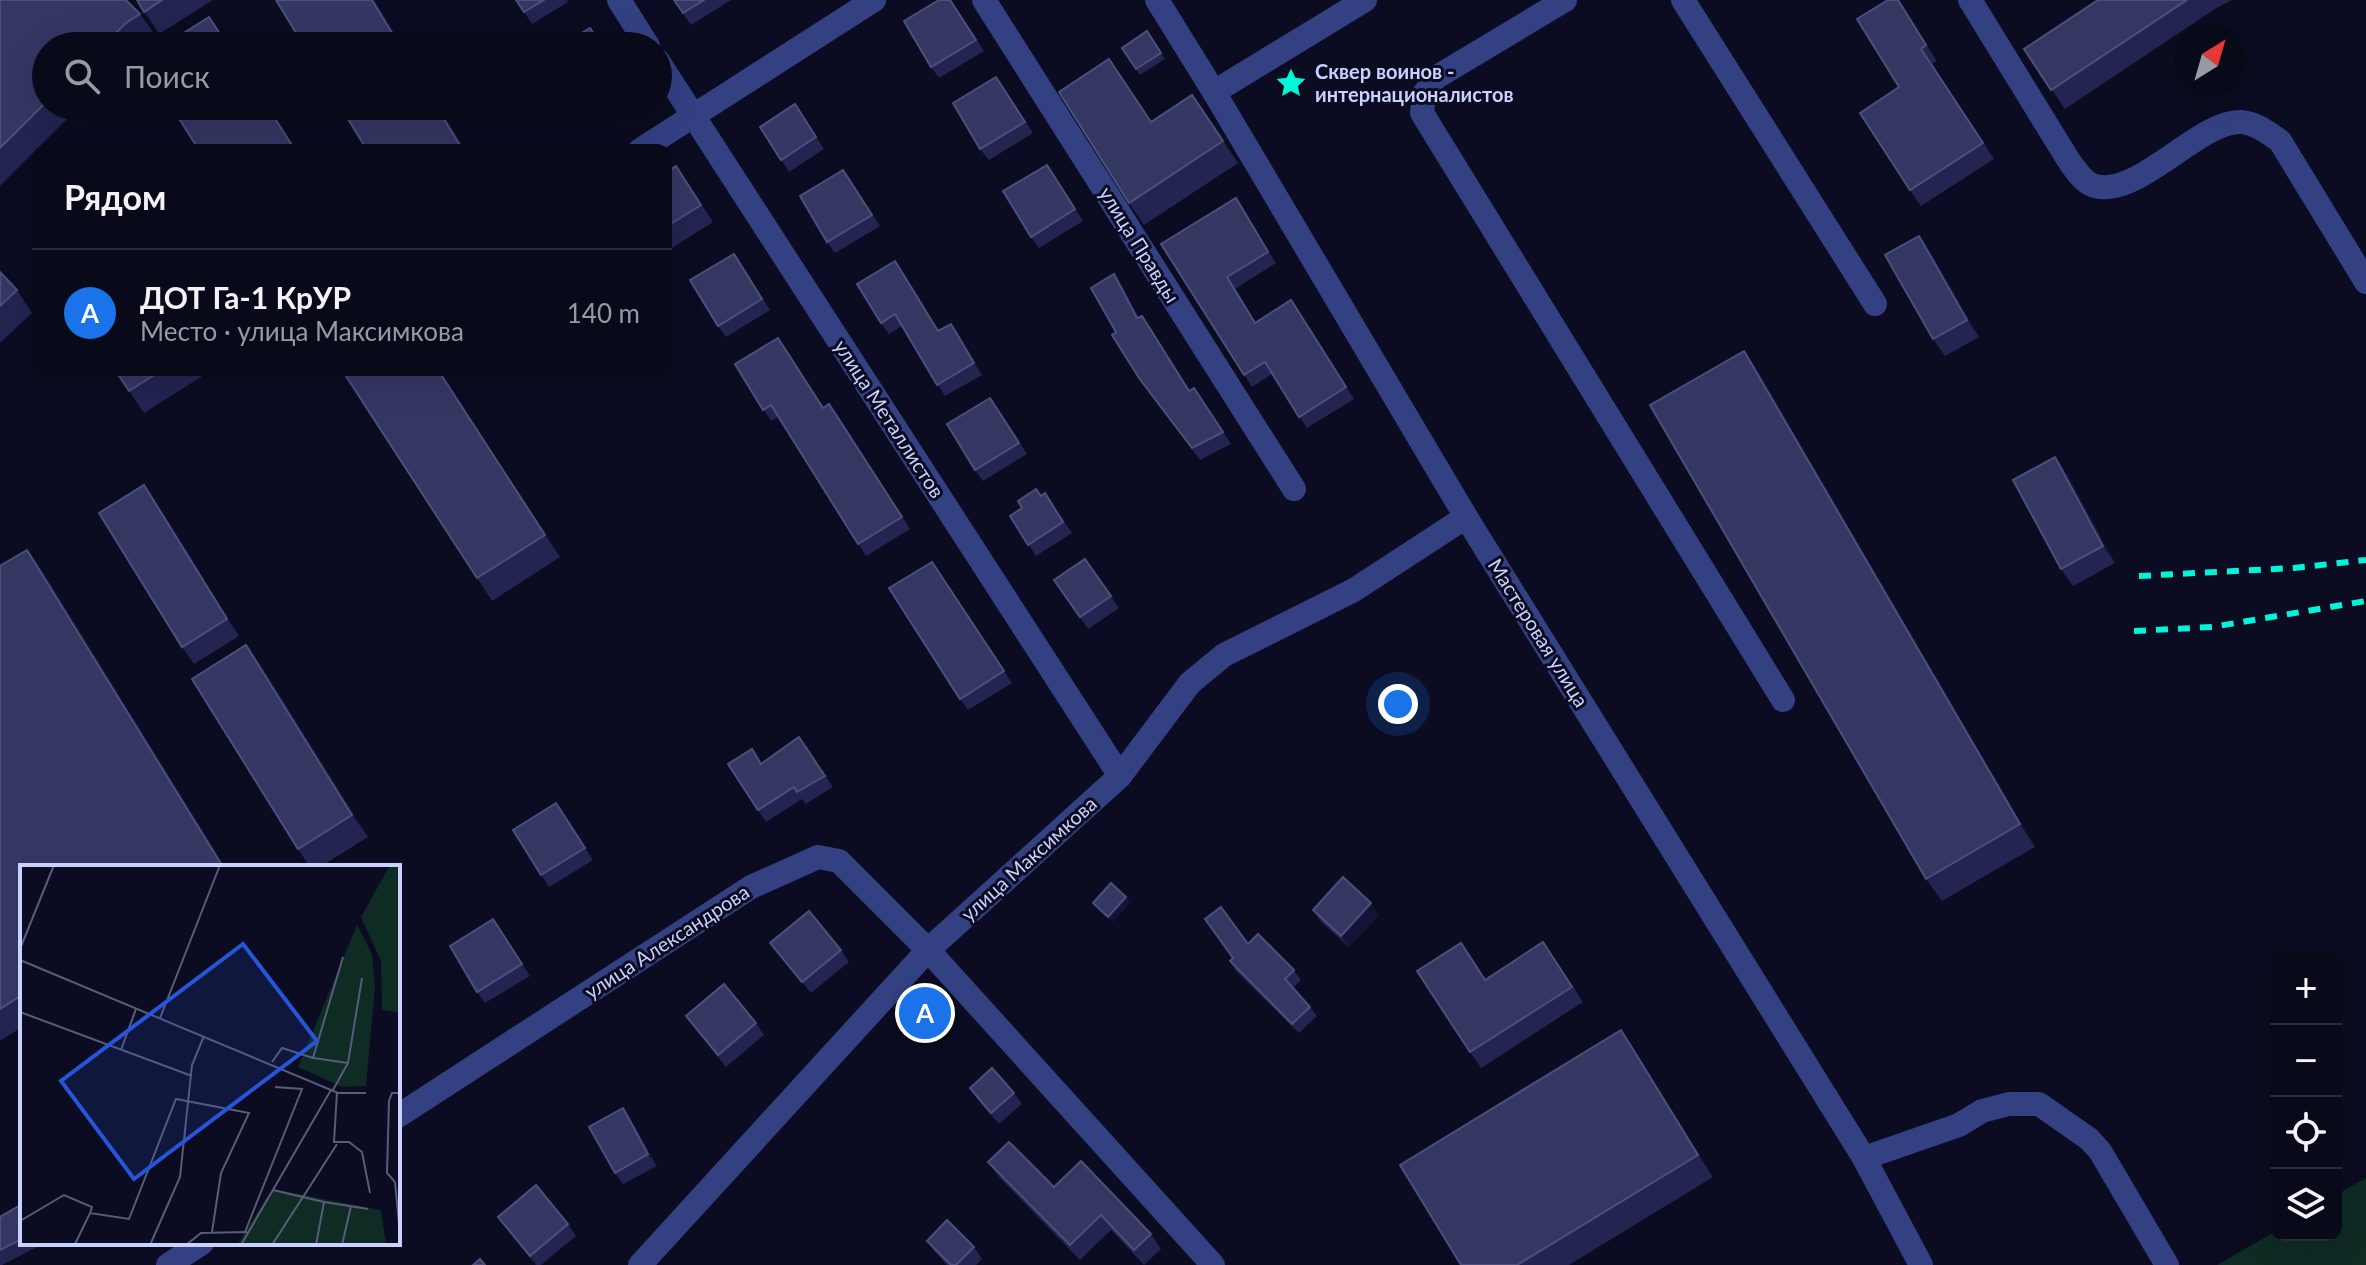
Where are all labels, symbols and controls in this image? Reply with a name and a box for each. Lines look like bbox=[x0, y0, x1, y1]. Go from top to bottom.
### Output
north arrow bbox=[2174, 24, 2246, 96]
search box bbox=[32, 32, 672, 120]
icon: search bbox=[60, 54, 104, 98]
text: Поиск bbox=[124, 58, 210, 94]
place label: Сквер воинов - интернационалистов bbox=[1315, 59, 1513, 106]
place icon: Сквер воинов - интернационалистов bbox=[1274, 66, 1308, 100]
text: Рядом bbox=[64, 176, 166, 217]
street label: улица Правды bbox=[1095, 182, 1185, 307]
text: ДОТ Га-1 КрУР bbox=[140, 279, 351, 315]
text: A bbox=[81, 297, 99, 329]
text: 140 m bbox=[567, 297, 640, 329]
text: Место · улица Максимкова bbox=[140, 315, 464, 347]
street label: улица Металлистов bbox=[830, 335, 950, 502]
street label: Мастеровая улица bbox=[1484, 554, 1594, 711]
your location bbox=[1378, 684, 1418, 724]
street label: улица Максимкова bbox=[956, 791, 1101, 925]
inset map bbox=[20, 865, 400, 1245]
street label: улица Александрова bbox=[580, 879, 753, 1003]
map controls bbox=[2270, 953, 2342, 1241]
button: + bbox=[2270, 953, 2342, 1025]
pin: A bbox=[899, 983, 951, 1043]
button: − bbox=[2270, 1025, 2342, 1097]
button: locate bbox=[2270, 1097, 2342, 1169]
button: layers bbox=[2270, 1169, 2342, 1241]

